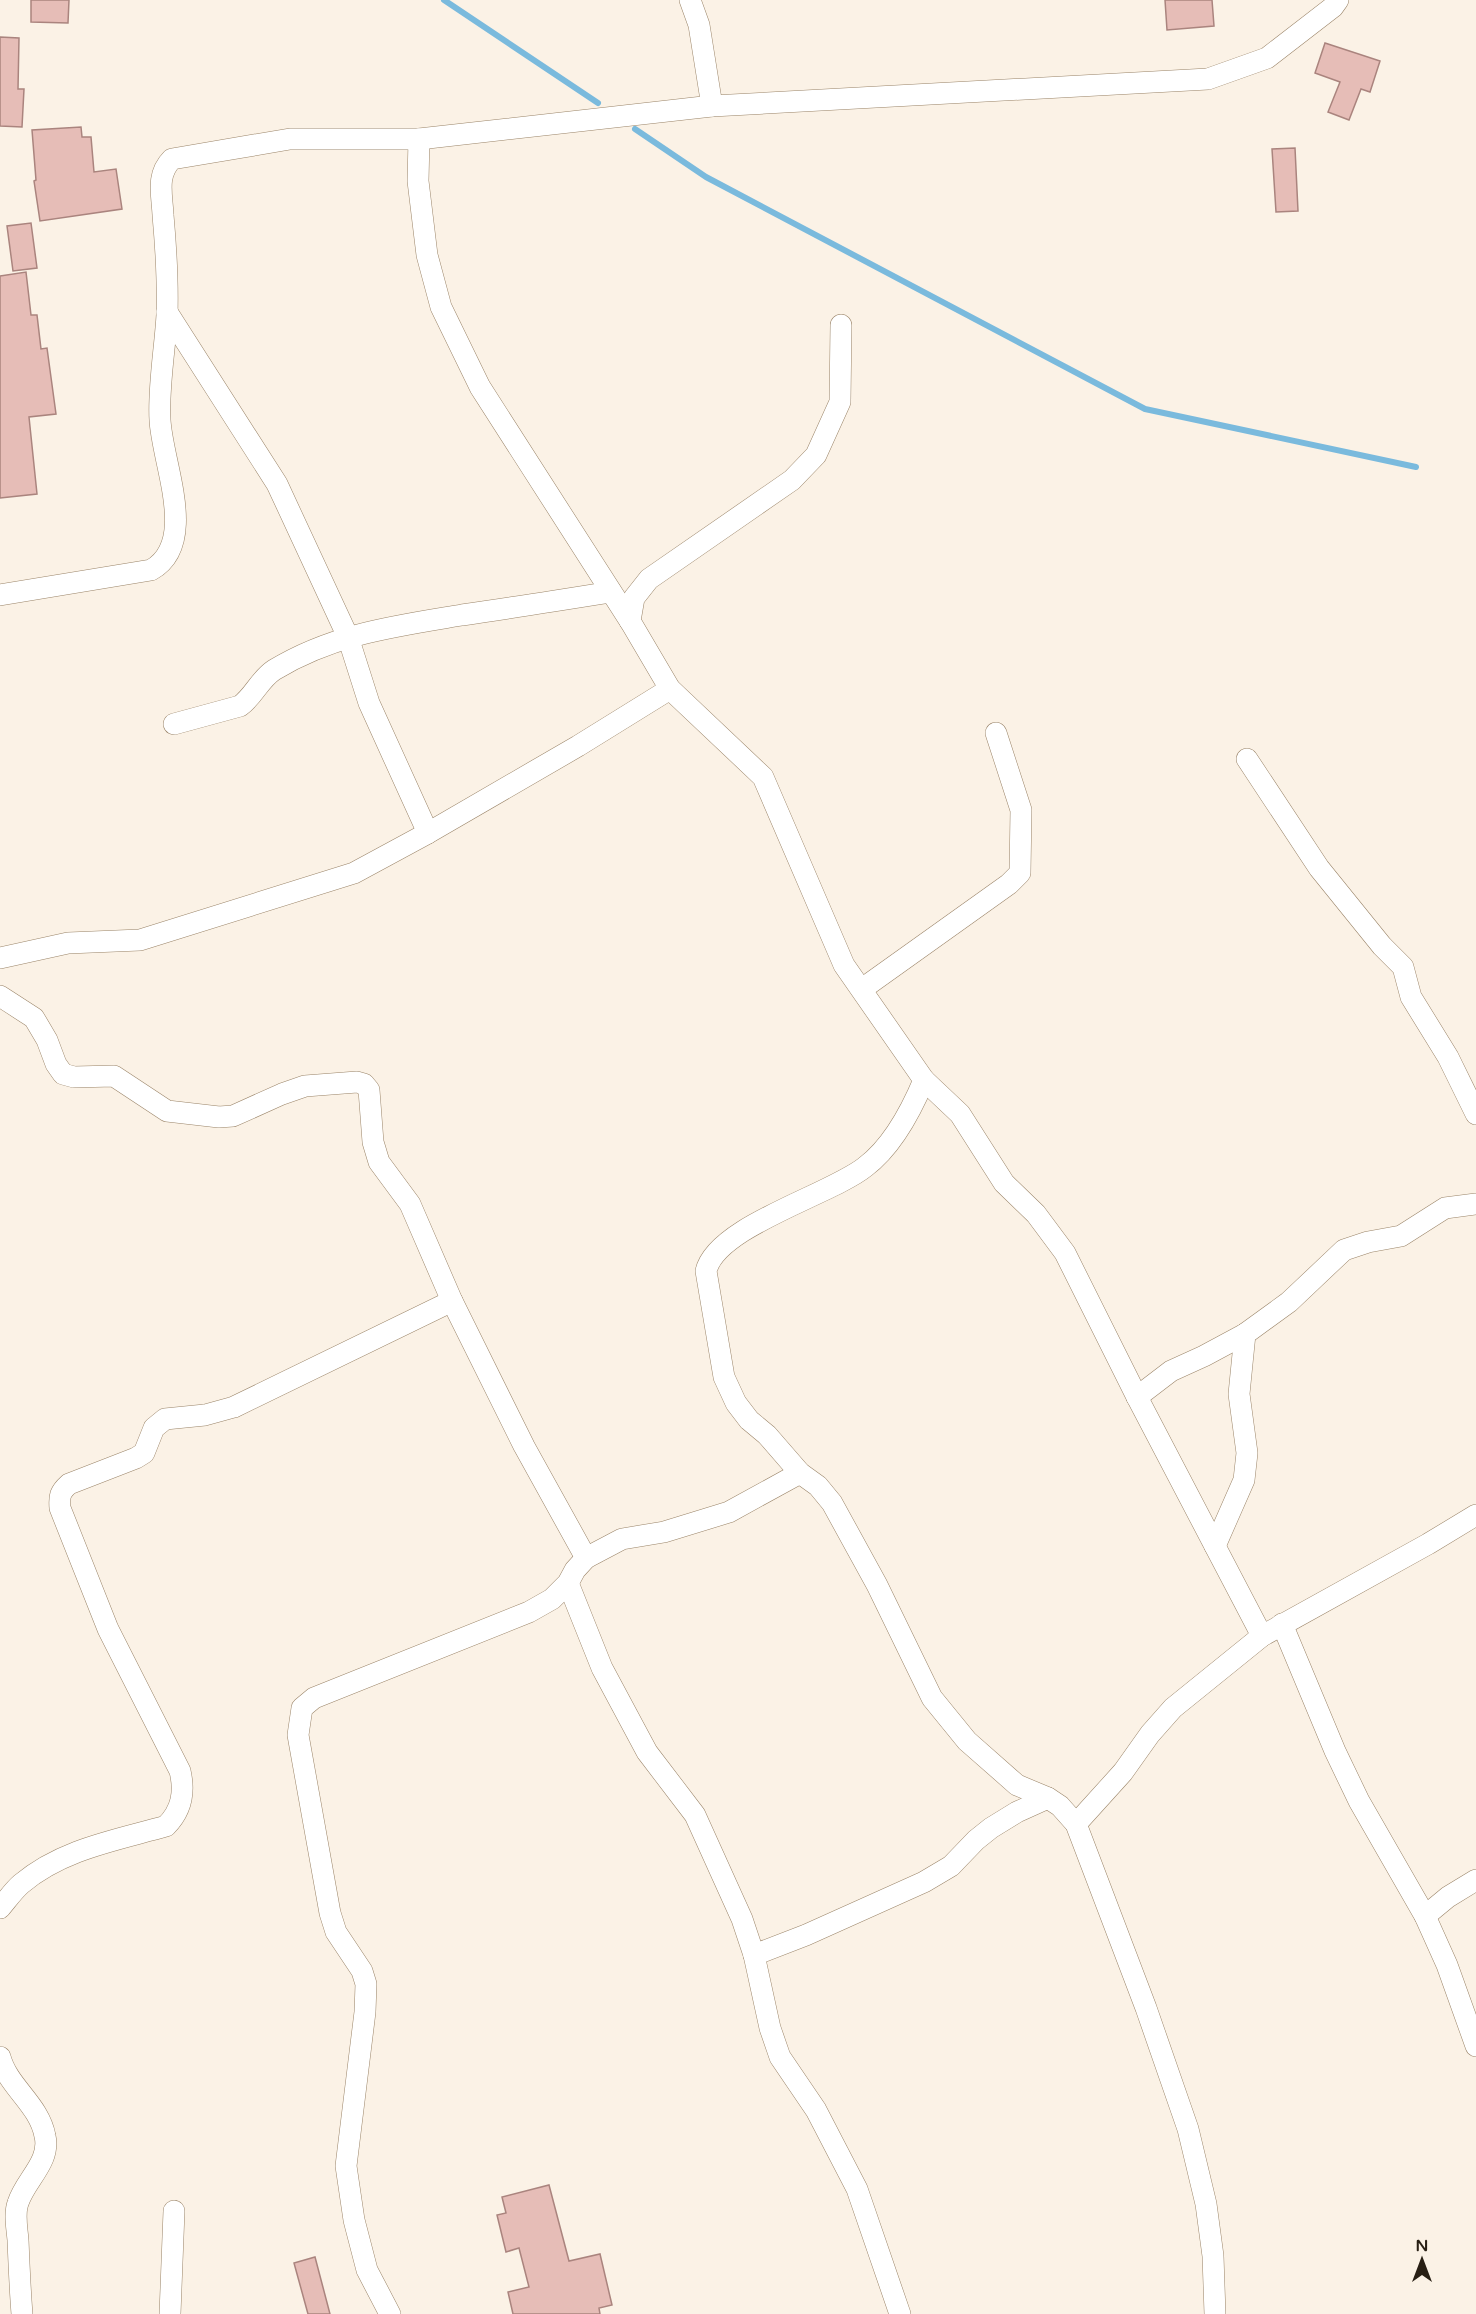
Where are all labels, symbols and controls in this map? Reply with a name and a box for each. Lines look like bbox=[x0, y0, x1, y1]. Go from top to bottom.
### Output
north arrow bbox=[1392, 2230, 1452, 2290]
text: N bbox=[1416, 2236, 1428, 2256]

